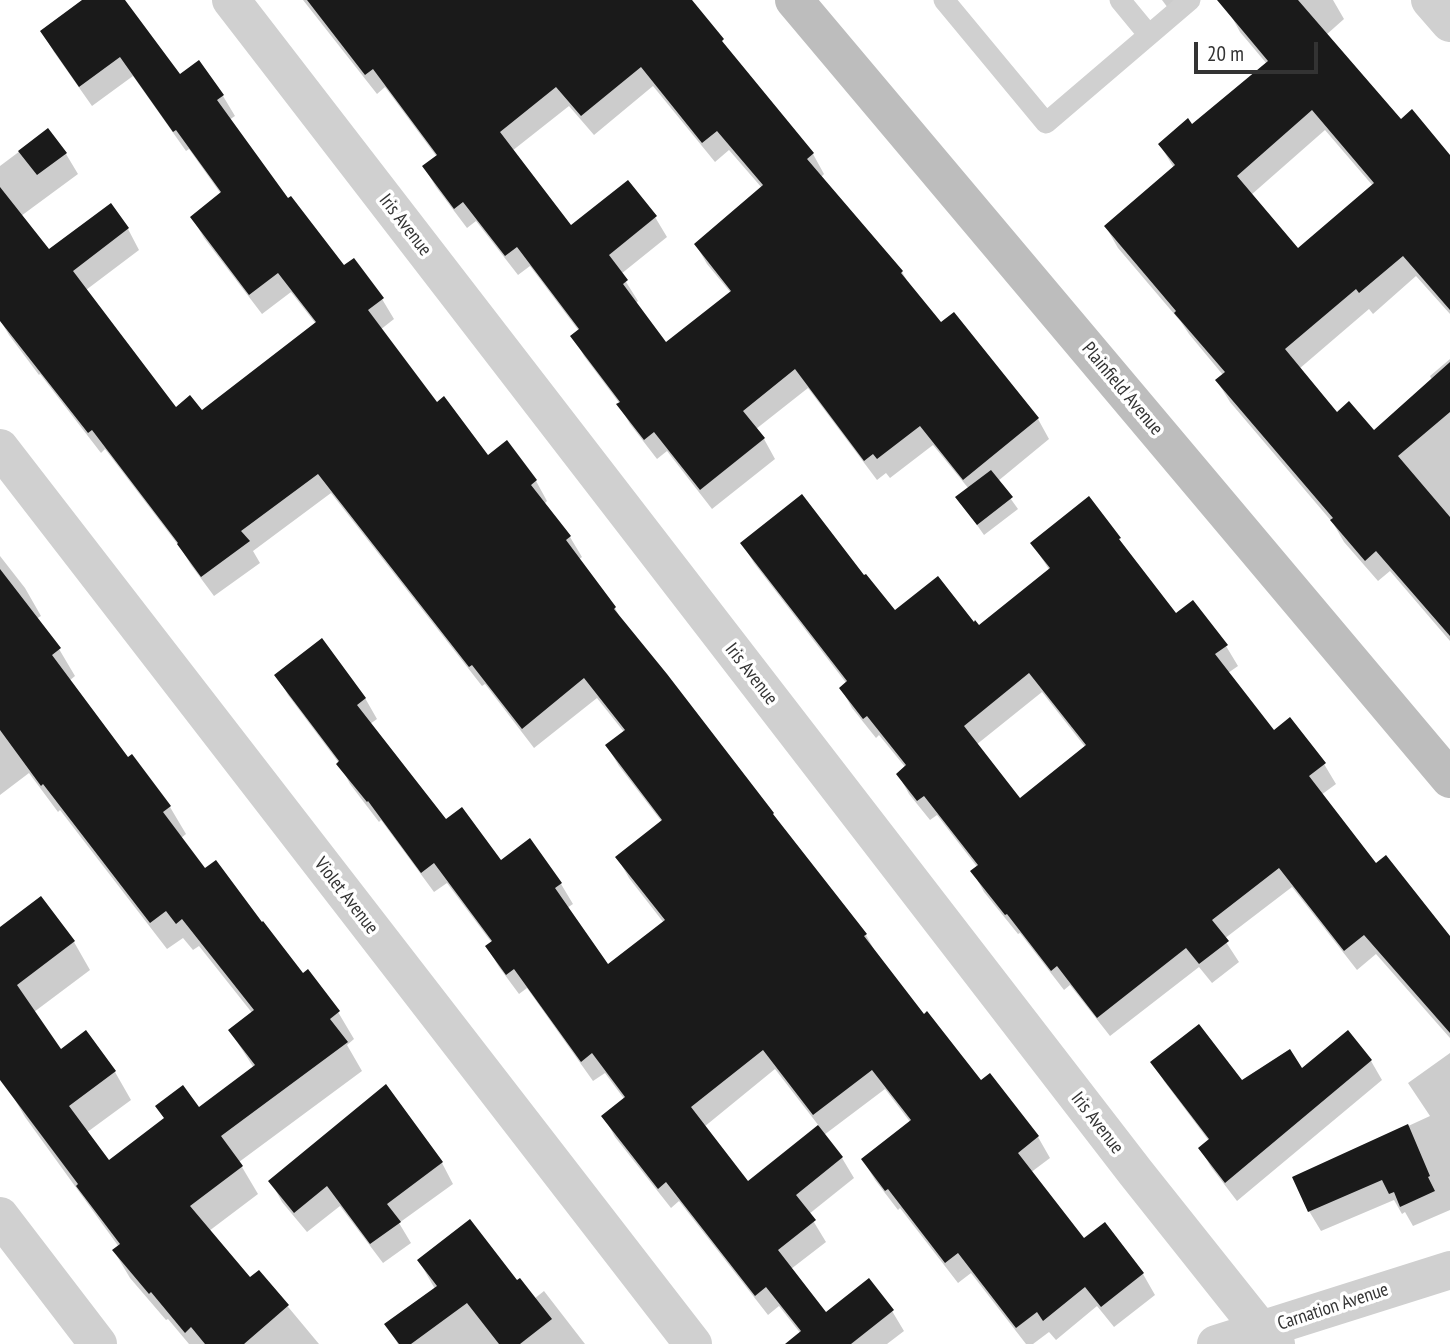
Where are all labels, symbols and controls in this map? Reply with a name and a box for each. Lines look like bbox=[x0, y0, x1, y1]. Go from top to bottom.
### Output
scale bar bbox=[1198, 28, 1322, 72]
text: 20 m bbox=[1207, 40, 1244, 67]
street label: Iris Avenue bbox=[374, 190, 436, 260]
street label: Plainfield Avenue bbox=[1077, 338, 1167, 440]
street label: Iris Avenue bbox=[720, 639, 782, 709]
street label: Violet Avenue bbox=[309, 853, 383, 939]
street label: Iris Avenue bbox=[1066, 1088, 1128, 1158]
street label: Carnation Avenue bbox=[1275, 1278, 1391, 1336]

